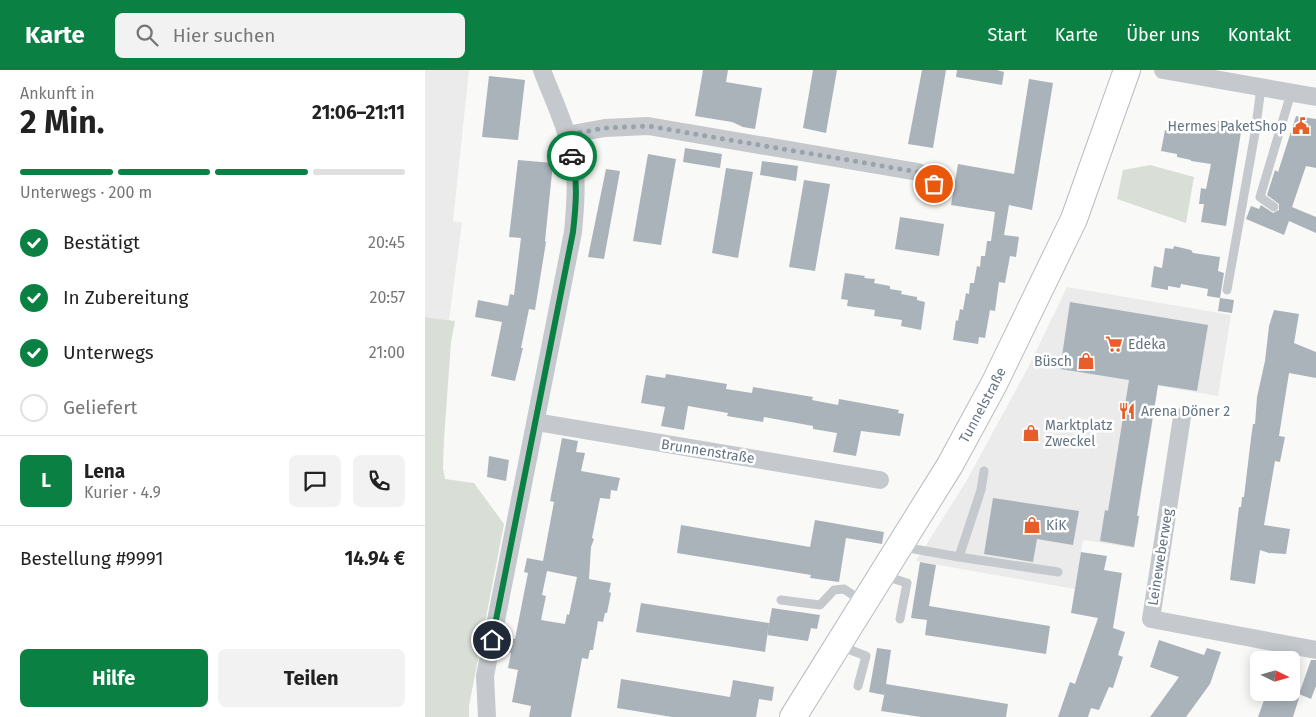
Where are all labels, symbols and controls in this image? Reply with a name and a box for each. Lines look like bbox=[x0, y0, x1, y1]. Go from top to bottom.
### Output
search box bbox=[115, 13, 465, 58]
text: Karte bbox=[25, 21, 85, 49]
icon: search bbox=[133, 21, 161, 49]
text: Hier suchen bbox=[173, 24, 275, 47]
text: Start bbox=[987, 24, 1027, 46]
text: Karte bbox=[1055, 24, 1098, 46]
text: Über uns bbox=[1126, 24, 1200, 46]
text: Kontakt bbox=[1228, 24, 1291, 46]
text: Ankunft in bbox=[20, 84, 95, 103]
text: 21:06–21:11 bbox=[312, 101, 405, 124]
text: 2 Min. bbox=[20, 103, 104, 141]
public building icon: Hermes PaketShop bbox=[1291, 116, 1311, 136]
place label: Hermes PaketShop bbox=[1168, 118, 1287, 135]
courier bbox=[547, 131, 597, 181]
icon: car bbox=[558, 142, 586, 170]
pin bbox=[913, 163, 955, 205]
icon: bag bbox=[920, 170, 948, 198]
text: Unterwegs · 200 m bbox=[20, 183, 152, 202]
icon: check bbox=[20, 229, 48, 257]
text: Bestätigt bbox=[63, 231, 140, 254]
text: 20:45 bbox=[368, 233, 405, 252]
icon: check bbox=[20, 284, 48, 312]
text: In Zubereitung bbox=[63, 286, 188, 309]
text: 20:57 bbox=[370, 288, 405, 307]
supermarket icon: Edeka bbox=[1104, 334, 1124, 354]
place label: Edeka bbox=[1128, 336, 1166, 353]
icon: check bbox=[20, 339, 48, 367]
text: Unterwegs bbox=[63, 341, 154, 364]
text: 21:00 bbox=[369, 343, 405, 362]
shop icon: Büsch bbox=[1076, 351, 1096, 371]
place label: Büsch bbox=[1034, 353, 1072, 370]
street label: Tunnelstraße bbox=[956, 365, 1010, 446]
text: Geliefert bbox=[63, 396, 137, 419]
restaurant icon: Arena Döner 2 bbox=[1117, 401, 1137, 421]
place label: Arena Döner 2 bbox=[1141, 403, 1230, 420]
place label: Marktplatz Zweckel bbox=[1045, 417, 1112, 450]
shop icon: Marktplatz Zweckel bbox=[1021, 423, 1041, 443]
street label: Brunnenstraße bbox=[660, 436, 756, 467]
button: chat bbox=[289, 455, 341, 507]
button: phone bbox=[353, 455, 405, 507]
text: Lena bbox=[84, 460, 125, 483]
text: L bbox=[41, 469, 51, 492]
text: Kurier · 4.9 bbox=[84, 483, 161, 502]
street label: Leineweberweg bbox=[1144, 507, 1177, 607]
shop icon: KiK bbox=[1022, 515, 1042, 535]
place label: KiK bbox=[1046, 517, 1067, 534]
text: Bestellung #9991 bbox=[20, 547, 164, 570]
text: 14.94 € bbox=[344, 547, 405, 570]
pin bbox=[471, 619, 513, 661]
icon: home bbox=[478, 626, 506, 654]
button: Hilfe bbox=[20, 649, 208, 707]
button: Teilen bbox=[218, 649, 405, 707]
north arrow bbox=[1250, 651, 1300, 701]
map controls bbox=[1250, 651, 1300, 701]

